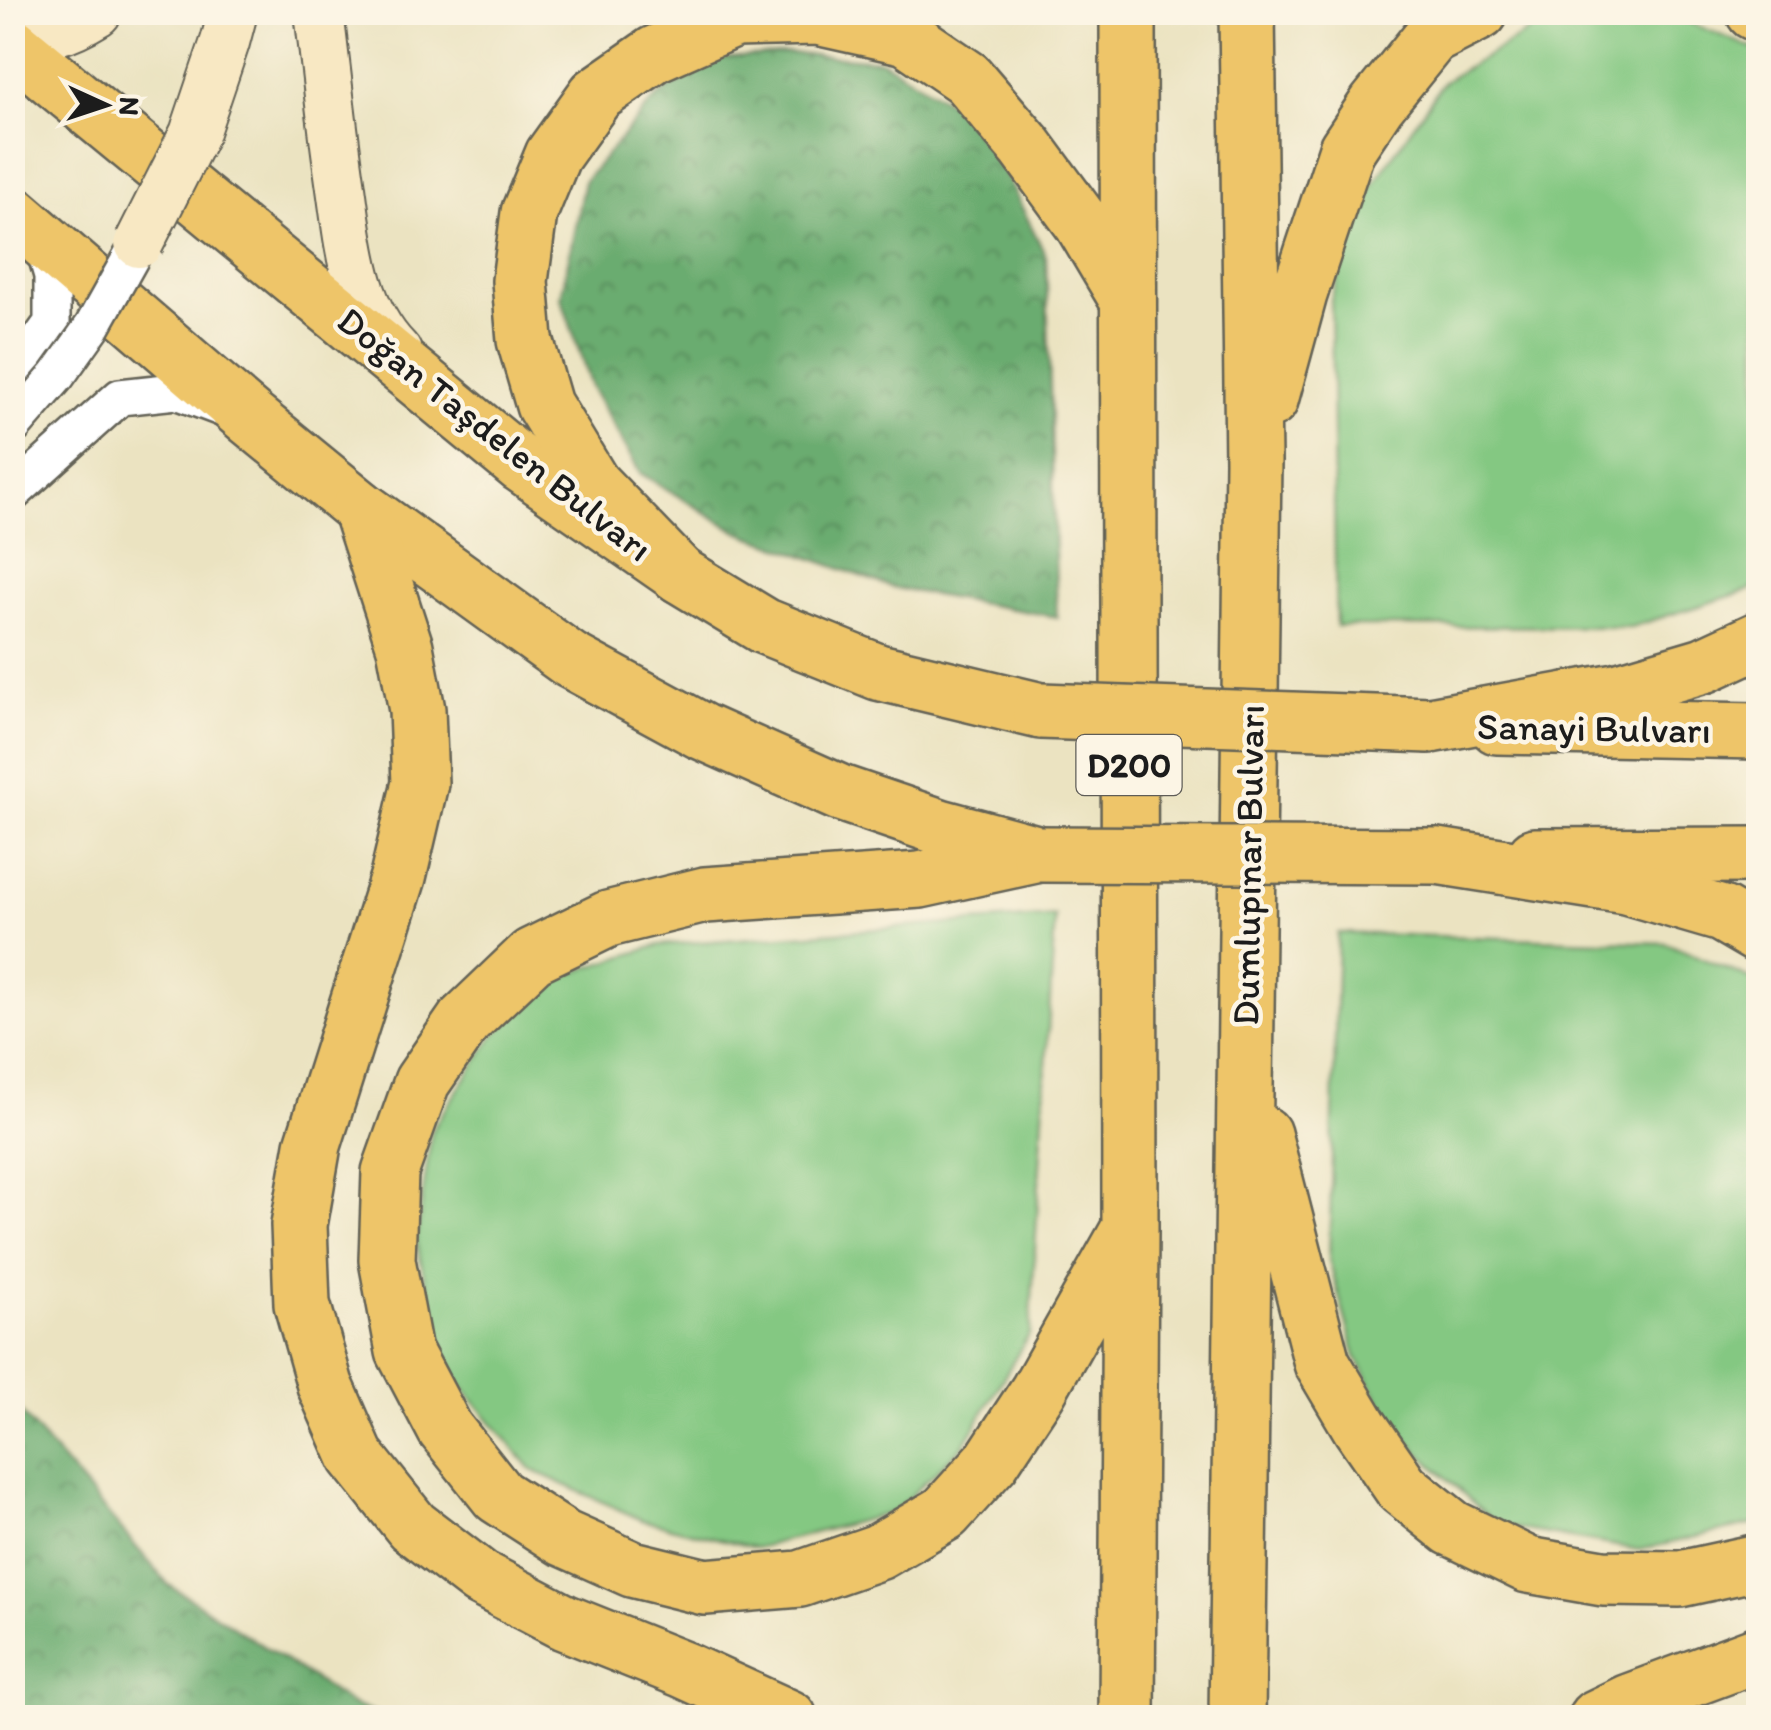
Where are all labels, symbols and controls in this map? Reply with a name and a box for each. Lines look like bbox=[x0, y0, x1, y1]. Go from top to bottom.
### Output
north arrow bbox=[55, 55, 155, 155]
text: N bbox=[112, 96, 147, 117]
street label: Doğan Taşdelen Bulvarı bbox=[328, 297, 662, 571]
street label: Sanayi Bulvarı bbox=[1477, 703, 1711, 753]
street label: Dumlupınar Bulvarı bbox=[1222, 704, 1274, 1026]
road number: D200 bbox=[1076, 735, 1182, 795]

